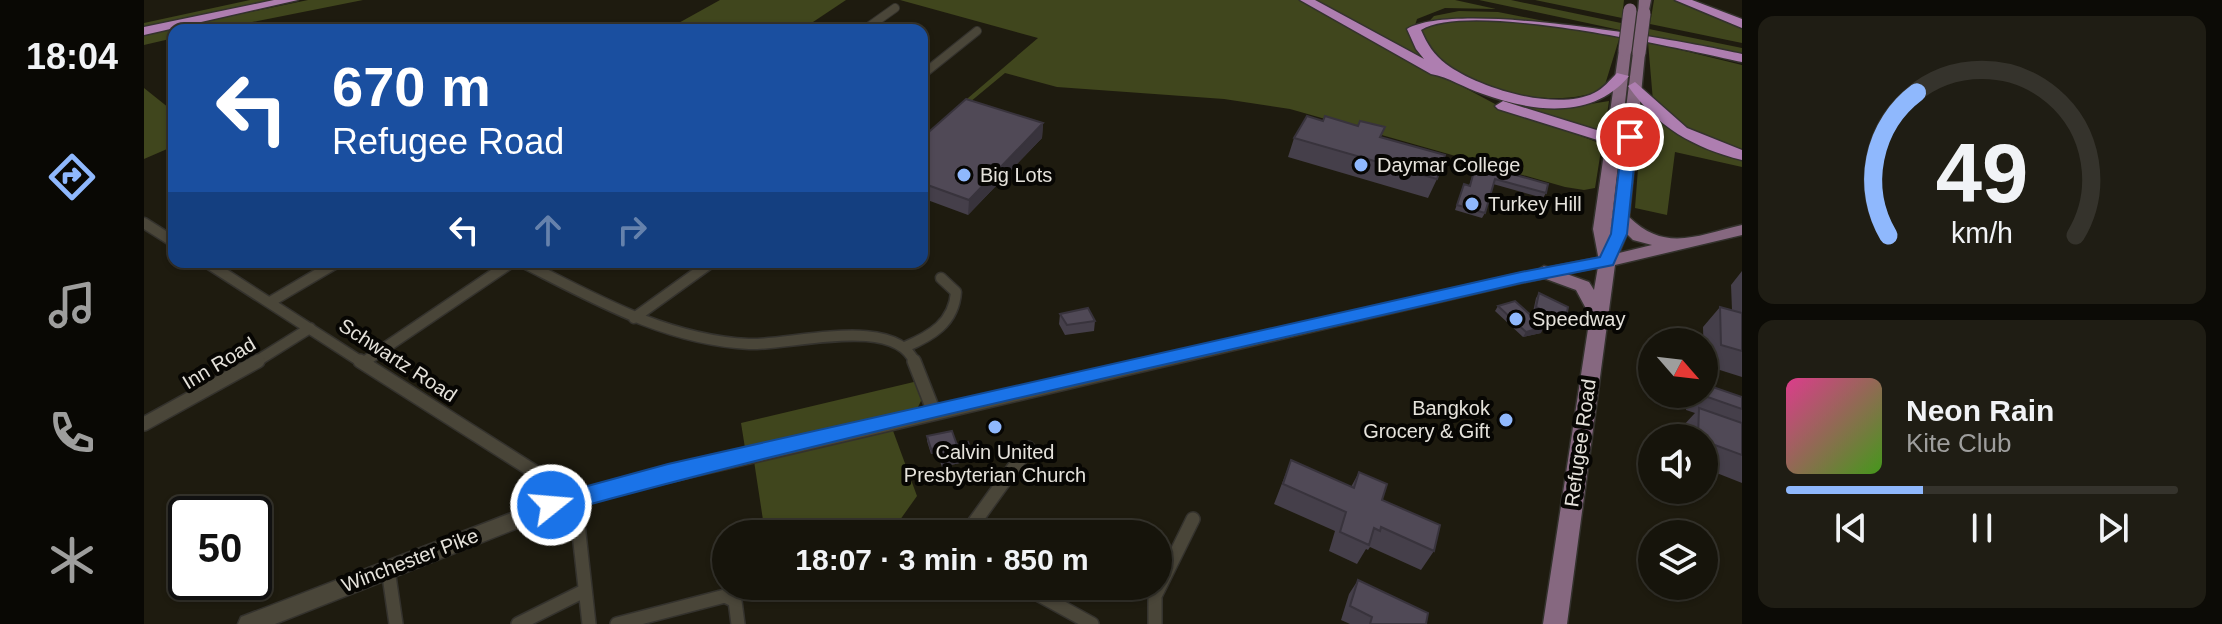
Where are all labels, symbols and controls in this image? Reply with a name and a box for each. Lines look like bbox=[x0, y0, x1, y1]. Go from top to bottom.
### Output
text: 18:04 bbox=[26, 36, 118, 77]
text: 670 m bbox=[332, 55, 491, 118]
icon: left bbox=[200, 56, 304, 160]
pin bbox=[1596, 103, 1664, 171]
icon: arrive bbox=[1608, 115, 1652, 159]
text: Refugee Road bbox=[332, 121, 564, 162]
text: 49 bbox=[1936, 127, 2028, 220]
icon: directions bbox=[44, 149, 100, 205]
place label: Daymar College bbox=[1377, 154, 1520, 176]
marker: Daymar College bbox=[1352, 156, 1370, 174]
place label: Big Lots bbox=[980, 164, 1052, 186]
marker: Big Lots bbox=[955, 166, 973, 184]
place label: Turkey Hill bbox=[1488, 193, 1582, 215]
marker: Turkey Hill bbox=[1463, 195, 1481, 213]
icon: left bbox=[442, 208, 486, 252]
icon: ahead bbox=[526, 208, 570, 252]
icon: right bbox=[610, 208, 654, 252]
text: km/h bbox=[1951, 217, 2013, 249]
icon: music bbox=[44, 277, 100, 333]
place label: Speedway bbox=[1532, 308, 1625, 330]
marker: Speedway bbox=[1507, 310, 1525, 328]
street label: Schwartz Road bbox=[335, 314, 461, 406]
north arrow bbox=[1638, 328, 1718, 408]
map controls bbox=[1638, 328, 1718, 600]
street label: Inn Road bbox=[179, 333, 259, 393]
street label: Refugee Road bbox=[1560, 378, 1600, 508]
text: Neon Rain bbox=[1906, 394, 2054, 427]
place label: Bangkok Grocery & Gift bbox=[1363, 397, 1491, 442]
icon: phone bbox=[44, 405, 100, 461]
marker: Bangkok Grocery & Gift bbox=[1497, 411, 1515, 429]
marker: Calvin United Presbyterian Church bbox=[986, 418, 1004, 436]
button: sound bbox=[1638, 424, 1718, 504]
text: Kite Club bbox=[1906, 428, 2012, 458]
place label: Calvin United Presbyterian Church bbox=[904, 441, 1086, 486]
position arrow bbox=[509, 463, 593, 547]
speed limit sign: 50 bbox=[168, 496, 272, 600]
icon: previous bbox=[1829, 506, 1873, 550]
icon: pause bbox=[1960, 506, 2004, 550]
icon: next bbox=[2091, 506, 2135, 550]
button: layers bbox=[1638, 520, 1718, 600]
street label: Winchester Pike bbox=[339, 524, 481, 596]
icon: climate bbox=[44, 532, 100, 588]
text: 18:07 · 3 min · 850 m bbox=[795, 543, 1089, 576]

